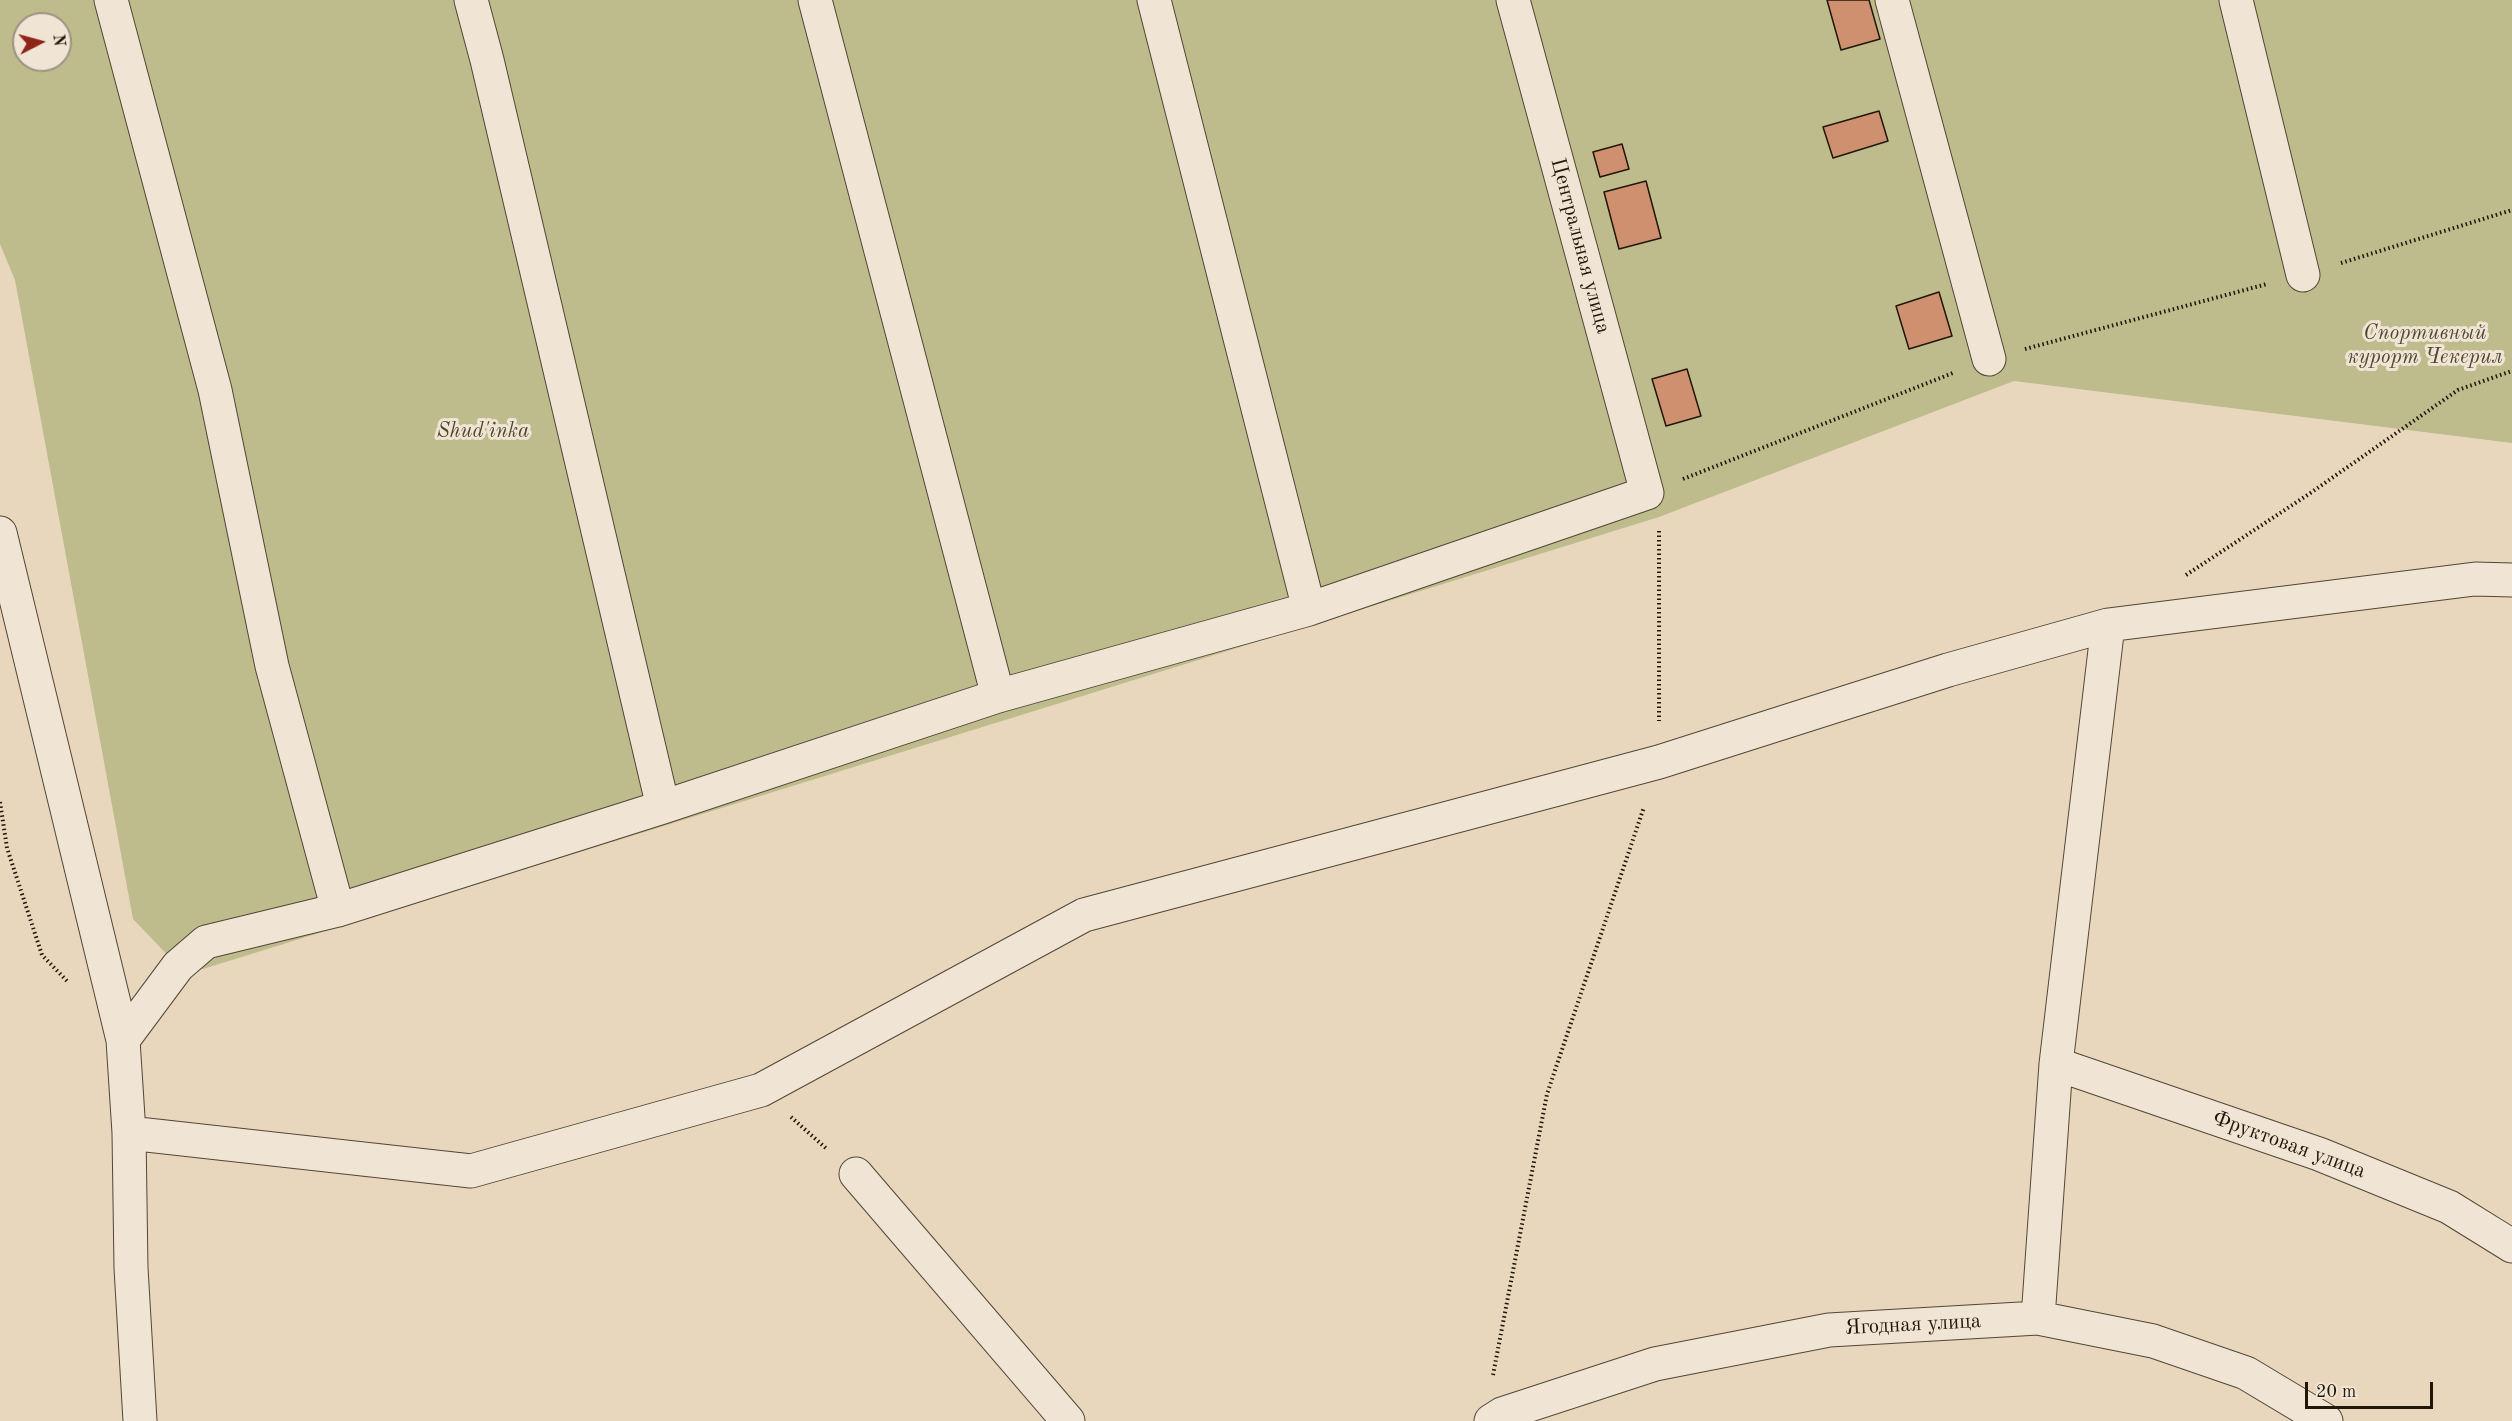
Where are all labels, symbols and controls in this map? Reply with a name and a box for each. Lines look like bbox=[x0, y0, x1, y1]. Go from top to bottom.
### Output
north arrow bbox=[12, 12, 72, 72]
text: N bbox=[49, 33, 67, 47]
street label: Центральная улица bbox=[1544, 155, 1616, 337]
park label: Спортивный курорт Чекерил bbox=[2347, 320, 2503, 370]
park label: Shud'inka bbox=[437, 418, 529, 444]
street label: Фруктовая улица bbox=[2209, 1106, 2369, 1184]
street label: Ягодная улица bbox=[1844, 1309, 1982, 1341]
scale bar bbox=[2308, 1370, 2436, 1408]
text: 20 m bbox=[2316, 1383, 2356, 1401]

